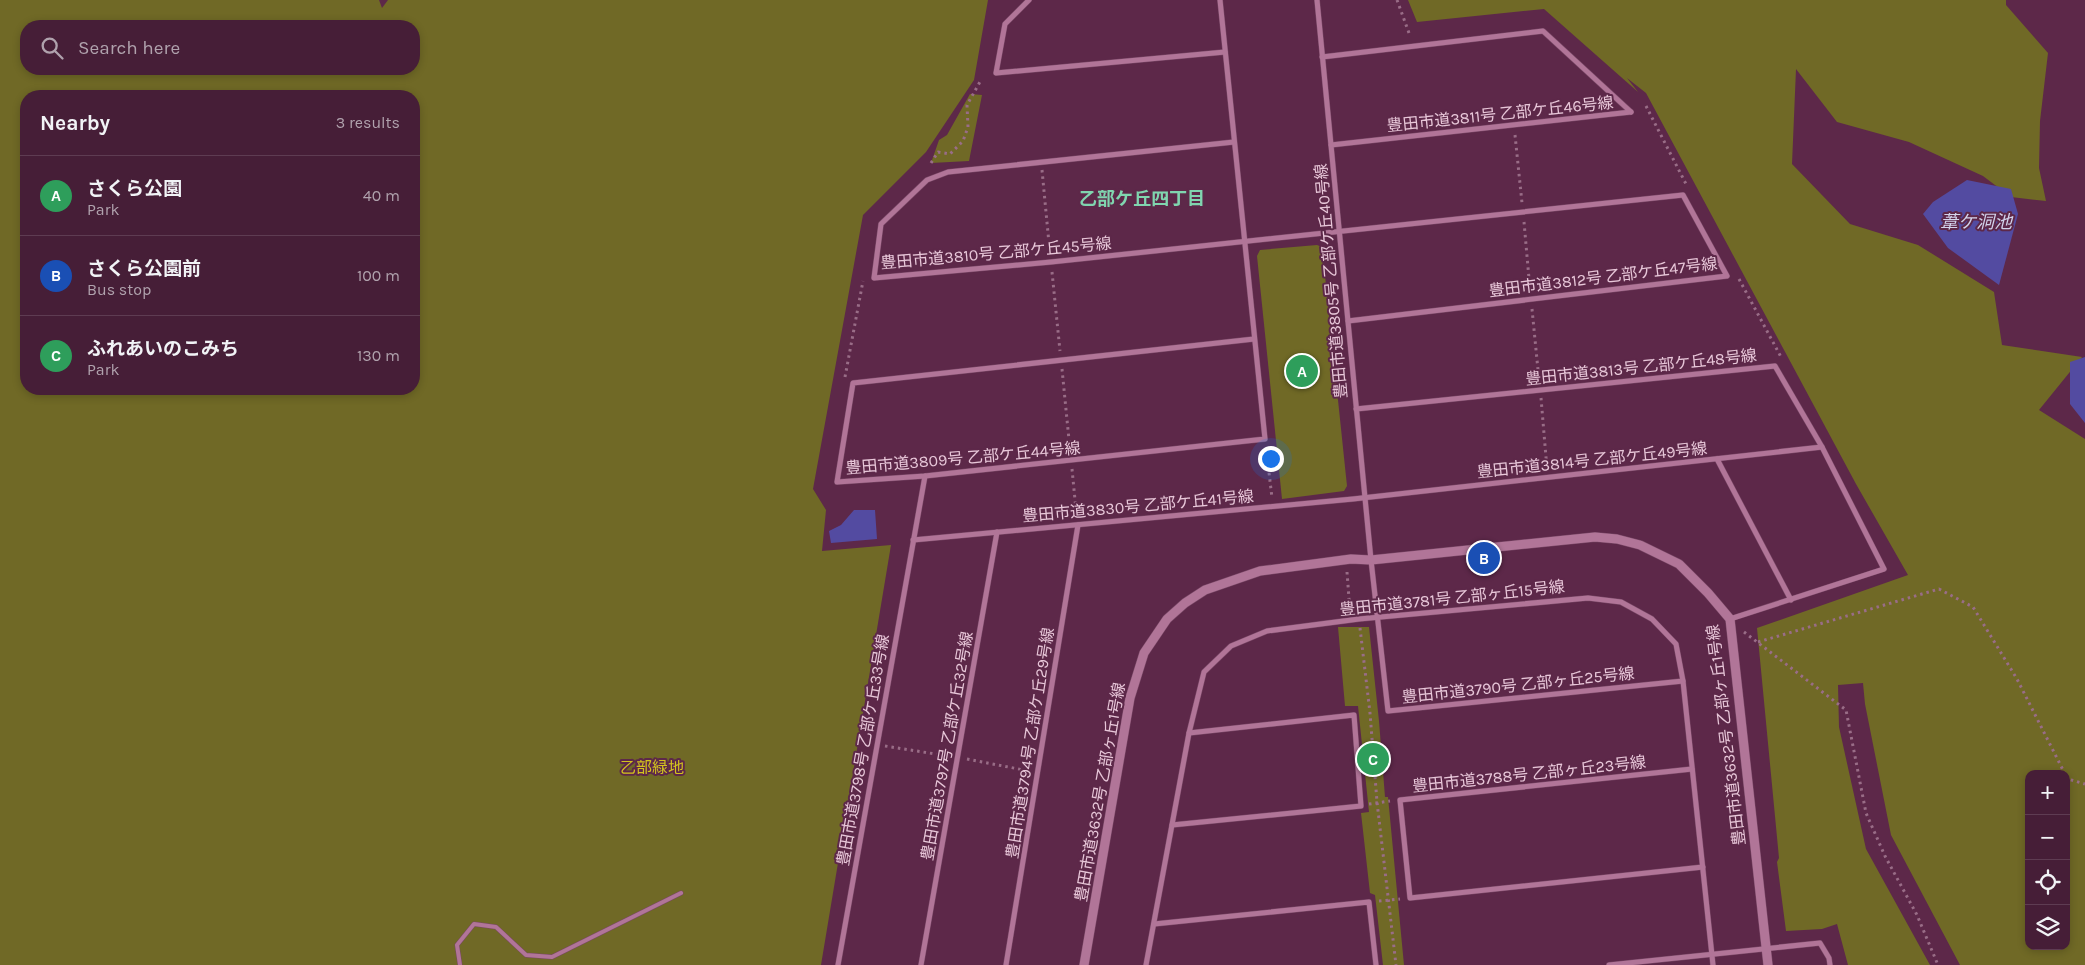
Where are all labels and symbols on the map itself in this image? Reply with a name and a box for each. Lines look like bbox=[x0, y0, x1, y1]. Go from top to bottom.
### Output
street label: 豊田市道3811号 乙部ケ丘46号線 bbox=[1386, 93, 1614, 135]
street label: 豊田市道3805号 乙部ケ丘40号線 bbox=[1311, 163, 1351, 399]
district label: 乙部ケ丘四丁目 bbox=[1079, 188, 1205, 210]
water label: 葦ケ洞池 bbox=[1940, 211, 2014, 233]
street label: 豊田市道3810号 乙部ケ丘45号線 bbox=[880, 233, 1112, 273]
street label: 豊田市道3812号 乙部ケ丘47号線 bbox=[1488, 254, 1718, 300]
street label: 豊田市道3813号 乙部ケ丘48号線 bbox=[1524, 345, 1758, 389]
pin: A bbox=[1286, 352, 1318, 390]
street label: 豊田市道3809号 乙部ケ丘44号線 bbox=[845, 438, 1081, 478]
street label: 豊田市道3814号 乙部ケ丘49号線 bbox=[1476, 438, 1708, 482]
your location bbox=[1258, 446, 1284, 472]
street label: 豊田市道3830号 乙部ケ丘41号線 bbox=[1021, 486, 1255, 526]
pin: B bbox=[1468, 539, 1500, 577]
street label: 豊田市道3781号 乙部ヶ丘15号線 bbox=[1339, 577, 1565, 619]
street label: 豊田市道3632号 乙部ヶ丘1号線 bbox=[1703, 623, 1749, 847]
street label: 豊田市道3794号 乙部ケ丘29号線 bbox=[1002, 626, 1058, 860]
street label: 豊田市道3797号 乙部ケ丘32号線 bbox=[917, 630, 977, 862]
street label: 豊田市道3798号 乙部ケ丘33号線 bbox=[833, 633, 893, 867]
street label: 豊田市道3790号 乙部ヶ丘25号線 bbox=[1401, 663, 1635, 707]
street label: 豊田市道3632号 乙部ヶ丘1号線 bbox=[1071, 681, 1129, 903]
pin: C bbox=[1357, 740, 1389, 778]
street label: 豊田市道3788号 乙部ヶ丘23号線 bbox=[1411, 752, 1647, 796]
park label: 乙部緑地 bbox=[620, 758, 684, 777]

